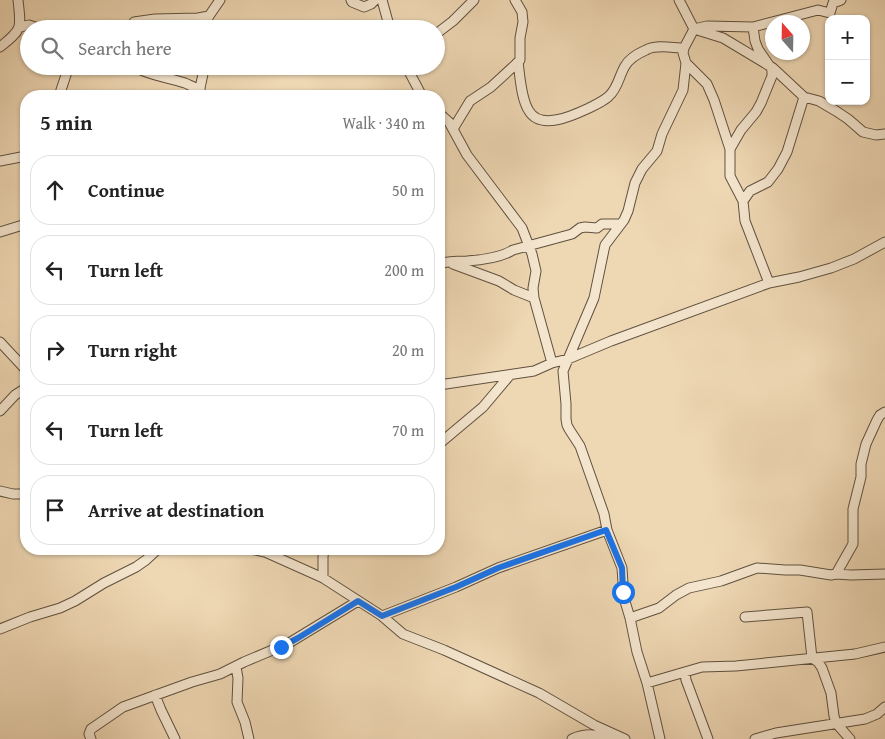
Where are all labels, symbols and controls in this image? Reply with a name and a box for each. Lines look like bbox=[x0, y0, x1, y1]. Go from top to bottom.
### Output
north arrow bbox=[765, 15, 810, 60]
map controls bbox=[825, 15, 870, 105]
button: + bbox=[825, 15, 870, 60]
search box bbox=[20, 20, 445, 75]
icon: search bbox=[38, 34, 66, 62]
text: Search here bbox=[78, 34, 172, 62]
button: − bbox=[825, 60, 870, 105]
text: 5 min bbox=[40, 107, 92, 138]
text: Walk · 340 m bbox=[342, 111, 425, 135]
icon: ahead bbox=[41, 176, 69, 204]
text: Continue bbox=[88, 176, 165, 204]
text: 50 m bbox=[392, 178, 424, 202]
icon: left bbox=[41, 256, 69, 284]
text: Turn left bbox=[88, 256, 163, 284]
text: 200 m bbox=[384, 258, 424, 282]
icon: right bbox=[41, 336, 69, 364]
text: Turn right bbox=[88, 336, 177, 364]
text: 20 m bbox=[392, 338, 424, 362]
icon: left bbox=[41, 416, 69, 444]
text: Turn left bbox=[88, 416, 163, 444]
text: 70 m bbox=[392, 418, 424, 442]
icon: arrive bbox=[41, 496, 69, 524]
text: Arrive at destination bbox=[88, 496, 264, 524]
route start bbox=[612, 581, 635, 604]
route end bbox=[270, 636, 293, 659]

